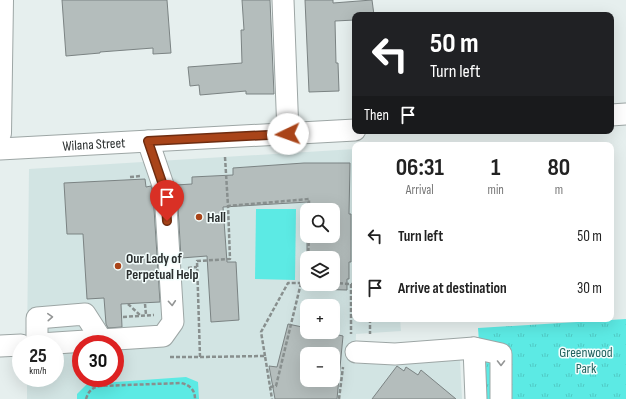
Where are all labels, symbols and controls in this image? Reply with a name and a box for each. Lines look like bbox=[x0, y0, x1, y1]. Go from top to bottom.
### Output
text: 50 m bbox=[430, 27, 479, 60]
icon: left bbox=[364, 28, 416, 80]
text: Turn left bbox=[430, 61, 481, 82]
icon: arrive bbox=[397, 104, 419, 126]
text: Then bbox=[364, 106, 389, 125]
position arrow bbox=[267, 113, 309, 155]
street label: Wilana Street bbox=[62, 134, 126, 154]
text: 06:31 bbox=[396, 153, 444, 182]
text: 1 bbox=[491, 153, 500, 182]
text: 80 bbox=[548, 153, 570, 182]
pin bbox=[150, 180, 184, 221]
text: Arrival bbox=[406, 182, 434, 198]
text: min bbox=[488, 182, 504, 198]
text: m bbox=[555, 182, 563, 198]
icon: arrive bbox=[156, 186, 178, 208]
map controls bbox=[300, 203, 340, 387]
button: search bbox=[300, 203, 340, 243]
place label: Hall bbox=[207, 209, 226, 226]
marker: Hall bbox=[194, 212, 204, 222]
icon: left bbox=[364, 225, 386, 247]
text: Turn left bbox=[398, 227, 443, 246]
text: 50 m bbox=[577, 227, 602, 246]
place label: Our Lady of Perpetual Help bbox=[126, 250, 199, 283]
button: layers bbox=[300, 251, 340, 291]
marker: Our Lady of Perpetual Help bbox=[113, 261, 123, 271]
icon: arrive bbox=[364, 277, 386, 299]
text: Arrive at destination bbox=[398, 279, 507, 298]
text: 30 m bbox=[577, 279, 602, 298]
button: + bbox=[300, 299, 340, 339]
one-way arrow bbox=[168, 300, 176, 306]
one-way arrow bbox=[47, 312, 53, 321]
speed limit sign: 30 bbox=[72, 335, 124, 387]
text: 25 bbox=[29, 344, 47, 368]
park label: Greenwood Park bbox=[559, 344, 613, 377]
button: − bbox=[300, 347, 340, 387]
one-way arrow bbox=[497, 360, 505, 366]
text: km/h bbox=[29, 365, 47, 377]

